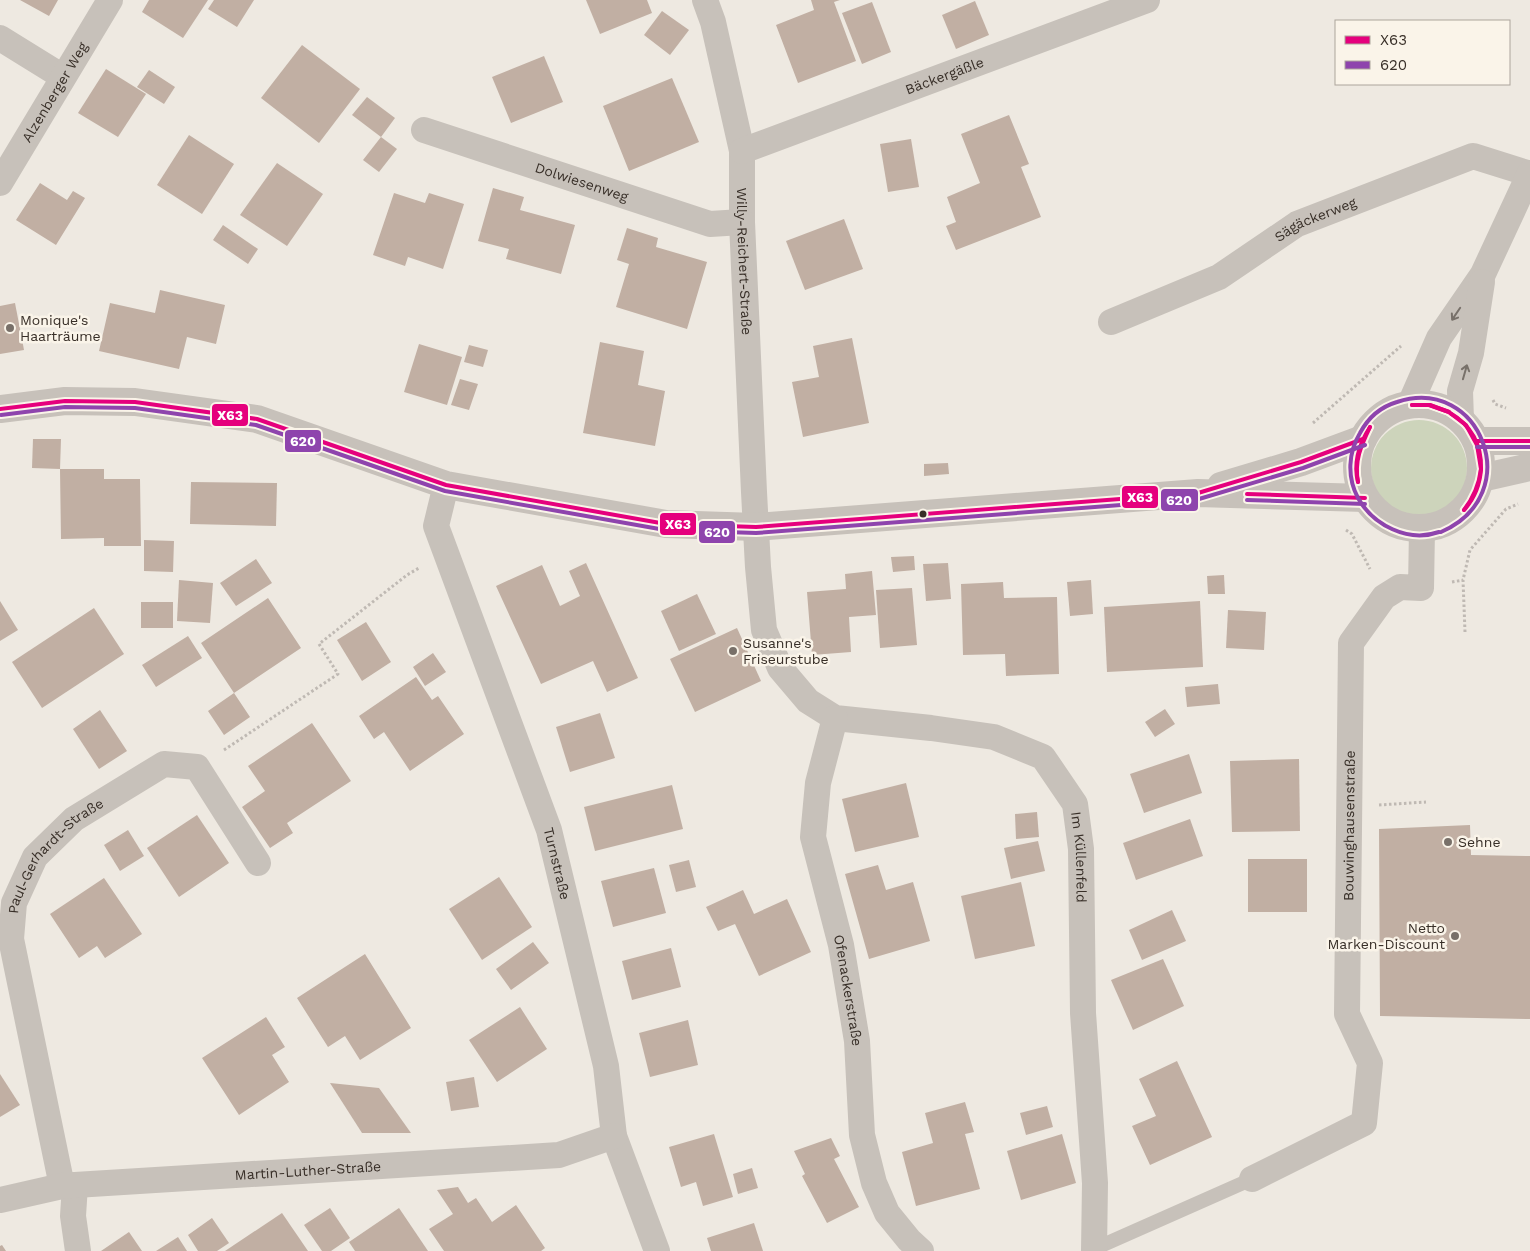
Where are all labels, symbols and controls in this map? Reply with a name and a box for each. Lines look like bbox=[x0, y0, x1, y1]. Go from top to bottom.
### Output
legend bbox=[1335, 20, 1510, 85]
text: X63 bbox=[1380, 31, 1407, 49]
street label: Alzenberger Weg bbox=[18, 39, 91, 145]
street label: Bäckergäßle bbox=[903, 54, 986, 97]
text: 620 bbox=[1380, 56, 1407, 74]
street label: Dolwiesenweg bbox=[533, 159, 631, 205]
street label: Willy-Reichert-Straße bbox=[734, 187, 755, 336]
street label: Sägäckerweg bbox=[1271, 194, 1359, 245]
one-way arrow bbox=[1451, 307, 1461, 321]
place label: Monique's Haarträume bbox=[20, 312, 101, 344]
marker: Monique's Haarträume bbox=[4, 322, 16, 334]
one-way arrow bbox=[1461, 364, 1471, 380]
line badge: X63 bbox=[211, 403, 249, 427]
text: X63 bbox=[217, 407, 243, 423]
line badge: 620 bbox=[284, 429, 322, 453]
text: 620 bbox=[290, 433, 316, 449]
line badge: X63 bbox=[1121, 485, 1159, 509]
line badge: 620 bbox=[1160, 488, 1199, 512]
text: X63 bbox=[1127, 489, 1153, 505]
text: 620 bbox=[1166, 492, 1192, 508]
unlabelled marker bbox=[918, 509, 928, 519]
line badge: X63 bbox=[659, 512, 697, 536]
text: X63 bbox=[665, 516, 691, 532]
line badge: 620 bbox=[698, 520, 736, 544]
text: 620 bbox=[704, 524, 730, 540]
place label: Susanne's Friseurstube bbox=[743, 635, 829, 667]
marker: Susanne's Friseurstube bbox=[727, 645, 739, 657]
street label: Bouwinghausenstraße bbox=[1340, 750, 1358, 901]
street label: Paul-Gerhardt-Straße bbox=[5, 795, 106, 914]
street label: Im Küllenfeld bbox=[1068, 811, 1090, 903]
street label: Turnstraße bbox=[541, 826, 574, 901]
place label: Sehne bbox=[1458, 834, 1500, 850]
marker: Sehne bbox=[1442, 836, 1454, 848]
place label: Netto Marken-Discount bbox=[1327, 920, 1445, 952]
marker: Netto Marken-Discount bbox=[1449, 930, 1461, 942]
street label: Ofenackerstraße bbox=[831, 933, 865, 1047]
street label: Martin-Luther-Straße bbox=[234, 1158, 382, 1183]

